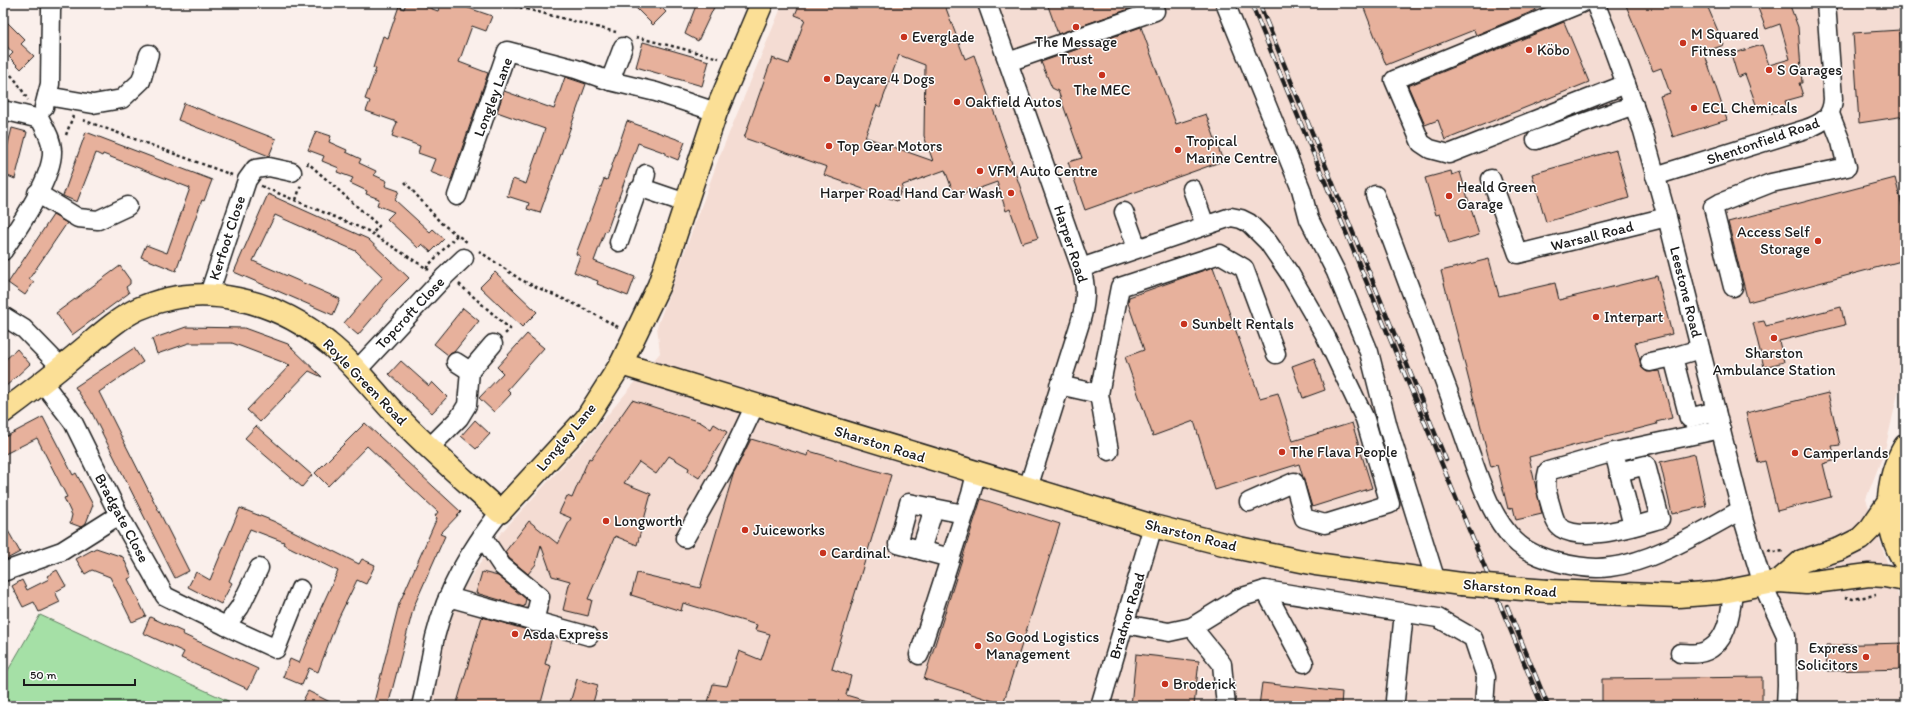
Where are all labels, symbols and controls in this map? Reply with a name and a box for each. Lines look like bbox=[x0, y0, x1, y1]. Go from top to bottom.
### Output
marker: The Message Trust bbox=[1071, 22, 1081, 32]
place label: M Squared Fitness bbox=[1691, 25, 1759, 60]
place label: Everglade bbox=[912, 28, 974, 46]
marker: Everglade bbox=[899, 32, 909, 42]
place label: The Message Trust bbox=[1035, 33, 1117, 68]
marker: M Squared Fitness bbox=[1678, 38, 1688, 48]
place label: Köbo bbox=[1537, 41, 1570, 59]
marker: Köbo bbox=[1524, 45, 1534, 55]
street label: Longley Lane bbox=[470, 55, 516, 139]
place label: S Garages bbox=[1777, 61, 1842, 79]
marker: S Garages bbox=[1764, 65, 1774, 75]
place label: Daycare 4 Dogs bbox=[835, 70, 935, 88]
marker: The MEC bbox=[1097, 70, 1107, 80]
marker: Daycare 4 Dogs bbox=[822, 74, 832, 84]
place label: The MEC bbox=[1073, 81, 1131, 99]
place label: Oakfield Autos bbox=[965, 93, 1062, 111]
marker: Oakfield Autos bbox=[952, 97, 962, 107]
place label: ECL Chemicals bbox=[1702, 99, 1798, 117]
marker: ECL Chemicals bbox=[1689, 103, 1699, 113]
street label: Shentonfield Road bbox=[1704, 113, 1823, 169]
place label: Tropical Marine Centre bbox=[1186, 132, 1278, 167]
place label: Top Gear Motors bbox=[837, 137, 943, 155]
marker: Top Gear Motors bbox=[824, 141, 834, 151]
marker: Tropical Marine Centre bbox=[1173, 145, 1183, 155]
place label: VFM Auto Centre bbox=[988, 162, 1098, 180]
marker: VFM Auto Centre bbox=[975, 166, 985, 176]
place label: Heald Green Garage bbox=[1457, 178, 1537, 213]
place label: Harper Road Hand Car Wash bbox=[820, 184, 1003, 202]
marker: Harper Road Hand Car Wash bbox=[1006, 188, 1016, 198]
marker: Heald Green Garage bbox=[1444, 191, 1454, 201]
street label: Kerfoot Close bbox=[205, 193, 249, 283]
street label: Harper Road bbox=[1050, 203, 1092, 286]
street label: Warsall Road bbox=[1549, 217, 1635, 255]
place label: Access Self Storage bbox=[1737, 223, 1810, 258]
marker: Access Self Storage bbox=[1813, 236, 1823, 246]
street label: Leestone Road bbox=[1666, 244, 1706, 340]
street label: Topcroft Close bbox=[372, 273, 448, 353]
place label: Interpart bbox=[1604, 308, 1664, 326]
marker: Interpart bbox=[1591, 312, 1601, 322]
place label: Sunbelt Rentals bbox=[1192, 315, 1294, 333]
marker: Sunbelt Rentals bbox=[1179, 319, 1189, 329]
marker: Sharston Ambulance Station bbox=[1769, 333, 1779, 343]
street label: Royle Green Road bbox=[319, 335, 411, 429]
place label: Sharston Ambulance Station bbox=[1713, 344, 1835, 379]
street label: Longley Lane bbox=[532, 399, 600, 475]
street label: Sharston Road bbox=[832, 422, 928, 466]
place label: The Flava People bbox=[1290, 443, 1397, 461]
place label: Camperlands bbox=[1803, 444, 1889, 462]
marker: The Flava People bbox=[1277, 447, 1287, 457]
marker: Camperlands bbox=[1790, 448, 1800, 458]
street label: Bradgate Close bbox=[91, 470, 153, 566]
place label: Longworth bbox=[614, 512, 683, 530]
street label: Sharston Road bbox=[1143, 515, 1239, 555]
marker: Longworth bbox=[601, 516, 611, 526]
place label: Juiceworks bbox=[753, 521, 825, 539]
marker: Juiceworks bbox=[740, 525, 750, 535]
place label: Cardinal. bbox=[831, 544, 891, 562]
marker: Cardinal. bbox=[818, 548, 828, 558]
street label: Bradnor Road bbox=[1105, 571, 1149, 661]
street label: Sharston Road bbox=[1462, 575, 1558, 601]
place label: Asda Express bbox=[523, 625, 609, 643]
place label: So Good Logistics Management bbox=[986, 628, 1099, 663]
marker: Asda Express bbox=[510, 629, 520, 639]
place label: Express Solicitors bbox=[1797, 639, 1858, 674]
marker: So Good Logistics Management bbox=[973, 641, 983, 651]
marker: Express Solicitors bbox=[1861, 652, 1871, 662]
scale bar bbox=[24, 661, 135, 687]
text: 50 m bbox=[30, 668, 56, 682]
place label: Broderick bbox=[1173, 675, 1236, 693]
marker: Broderick bbox=[1160, 679, 1170, 689]

